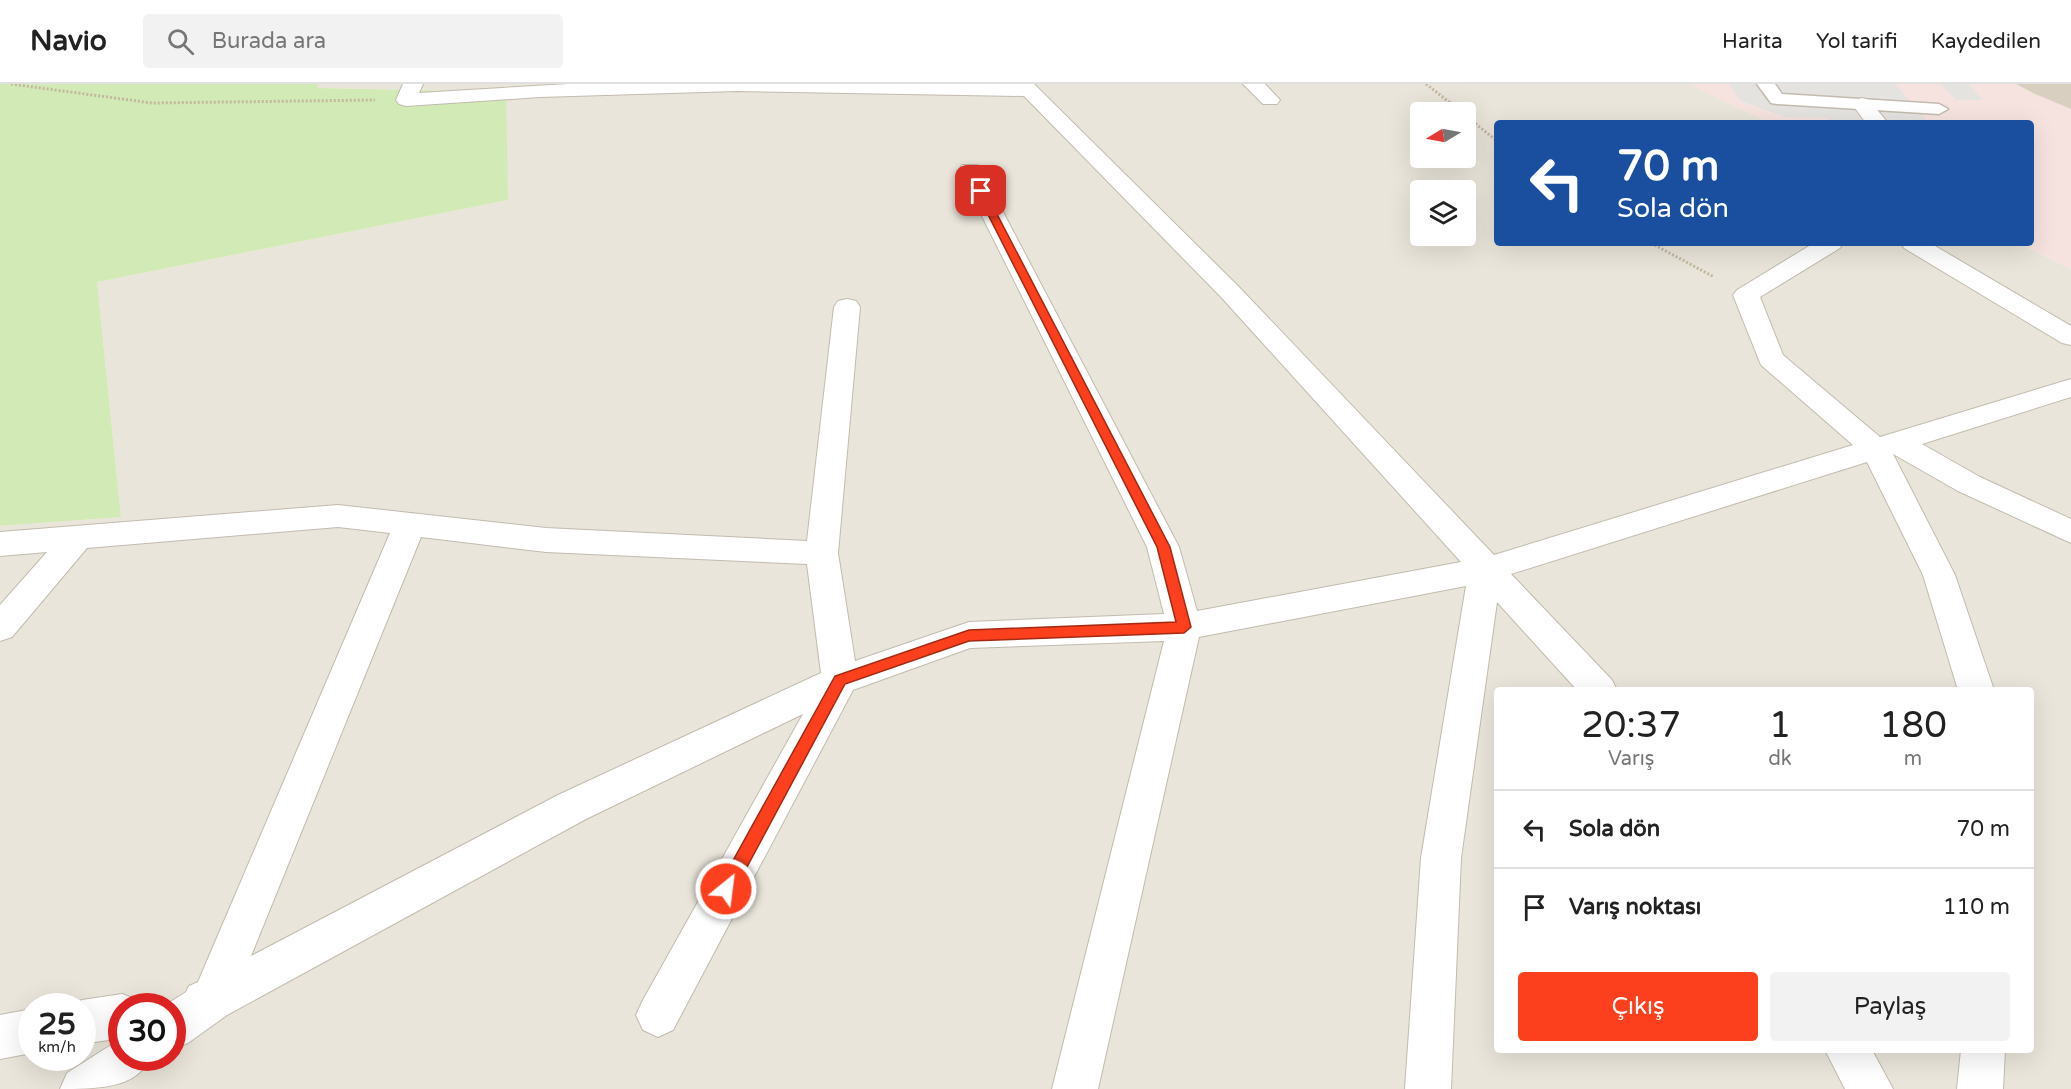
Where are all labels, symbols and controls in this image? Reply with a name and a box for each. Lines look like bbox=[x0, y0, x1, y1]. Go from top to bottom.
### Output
search box bbox=[143, 14, 563, 68]
text: Navio bbox=[30, 24, 107, 58]
icon: search bbox=[164, 25, 197, 58]
text: Burada ara bbox=[212, 28, 326, 54]
text: Harita bbox=[1722, 29, 1783, 54]
text: Yol tarifi bbox=[1816, 29, 1898, 54]
text: Kaydedilen bbox=[1931, 29, 2041, 54]
north arrow bbox=[1410, 102, 1476, 168]
map controls bbox=[1410, 102, 1476, 246]
text: 70 m bbox=[1617, 141, 1719, 192]
icon: left bbox=[1518, 144, 1596, 222]
pin bbox=[955, 165, 1006, 216]
icon: arrive bbox=[964, 174, 997, 207]
button: layers bbox=[1410, 180, 1476, 246]
text: Sola dön bbox=[1617, 192, 1729, 225]
text: 20:37 bbox=[1581, 704, 1681, 747]
text: 1 bbox=[1769, 704, 1791, 747]
text: 180 bbox=[1879, 704, 1947, 747]
text: Varış bbox=[1608, 747, 1654, 771]
text: dk bbox=[1768, 747, 1792, 771]
text: m bbox=[1904, 747, 1922, 771]
icon: left bbox=[1518, 813, 1551, 846]
text: Sola dön bbox=[1569, 816, 1660, 842]
text: 70 m bbox=[1956, 816, 2010, 842]
position arrow bbox=[694, 857, 758, 921]
icon: arrive bbox=[1518, 891, 1551, 924]
text: Varış noktası bbox=[1569, 894, 1701, 920]
text: 110 m bbox=[1943, 894, 2010, 920]
button: Çıkış bbox=[1518, 972, 1758, 1041]
button: Paylaş bbox=[1770, 972, 2010, 1041]
speed limit sign: 30 bbox=[108, 993, 186, 1071]
text: 25 bbox=[38, 1006, 76, 1043]
text: km/h bbox=[38, 1038, 76, 1056]

